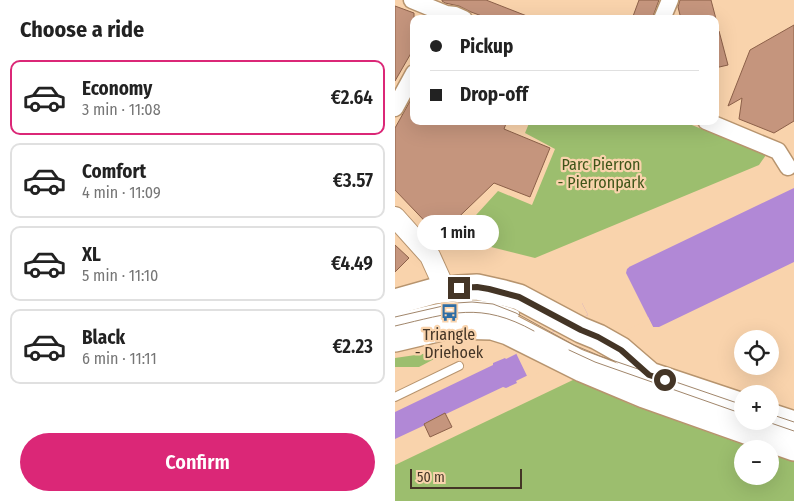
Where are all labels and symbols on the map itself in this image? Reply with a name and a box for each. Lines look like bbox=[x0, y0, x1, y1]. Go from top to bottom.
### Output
park label: Parc Pierron - Pierronpark bbox=[558, 155, 645, 192]
callout: 1 min bbox=[418, 216, 500, 250]
route end bbox=[448, 277, 470, 299]
bus stop icon: Triangle - Driehoek bbox=[439, 303, 459, 323]
place label: Triangle - Driehoek bbox=[415, 325, 484, 362]
route start bbox=[654, 369, 676, 391]
scale bar bbox=[410, 466, 523, 489]

